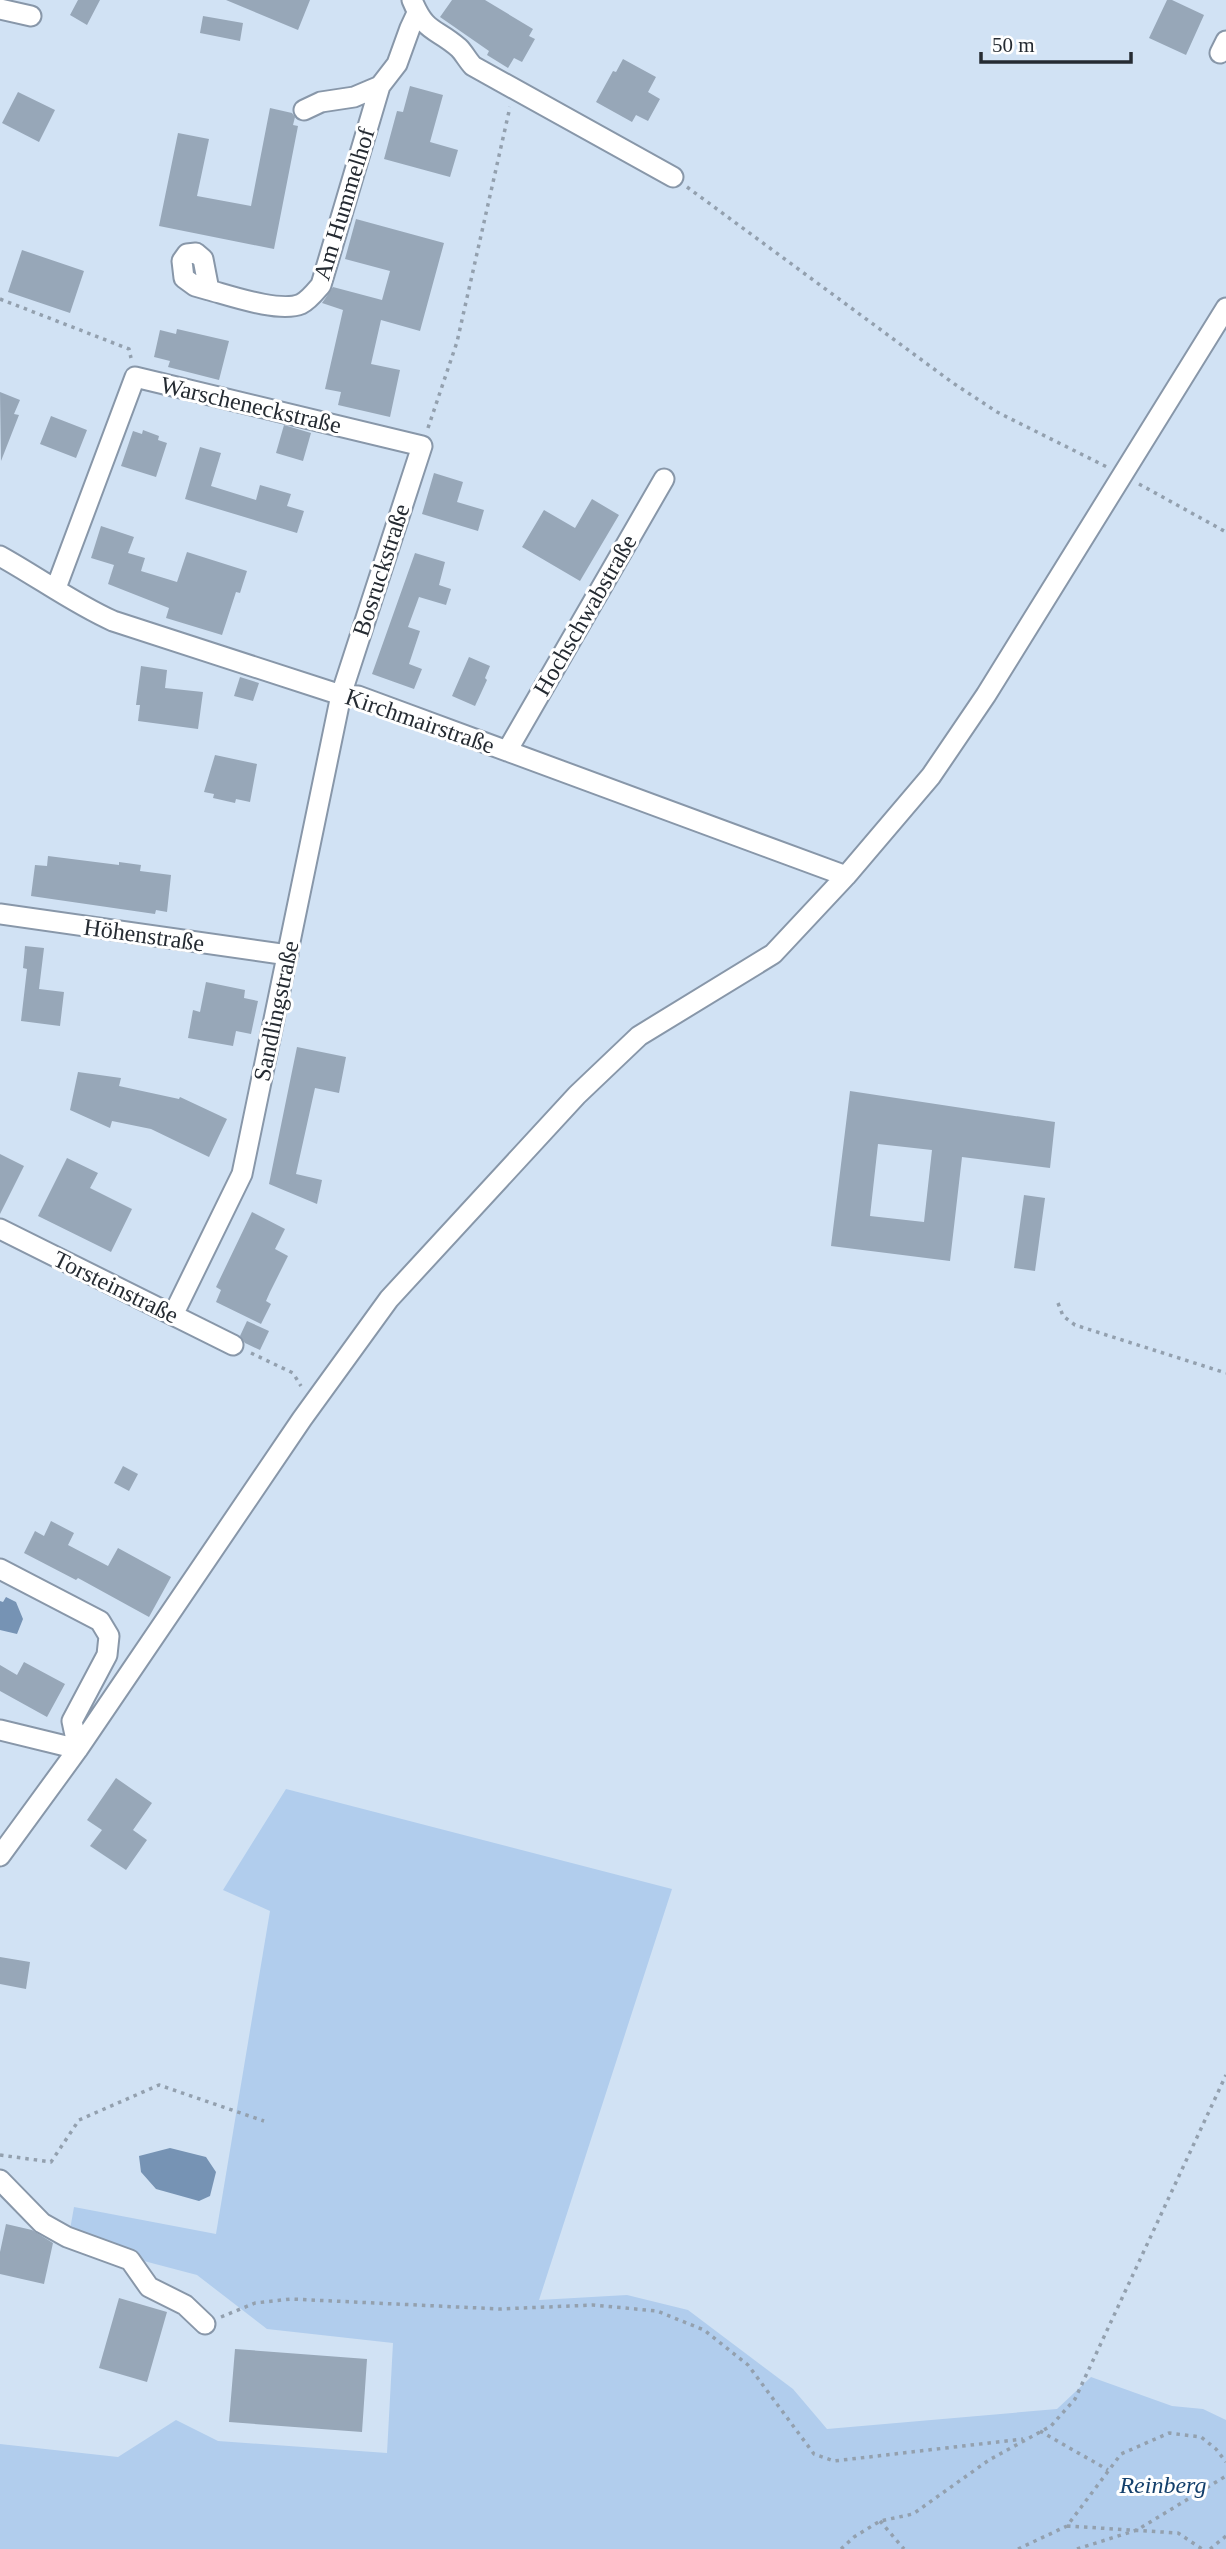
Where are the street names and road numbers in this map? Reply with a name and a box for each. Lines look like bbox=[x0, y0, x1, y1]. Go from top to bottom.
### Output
street label: Am Hummelhof bbox=[308, 125, 380, 283]
street label: Warscheneckstraße bbox=[158, 372, 344, 438]
street label: Bosruckstraße bbox=[347, 501, 415, 639]
street label: Hochschwabstraße bbox=[528, 530, 642, 700]
street label: Kirchmairstraße bbox=[342, 683, 498, 759]
street label: Höhenstraße bbox=[82, 914, 206, 956]
street label: Sandlingstraße bbox=[248, 939, 304, 1083]
street label: Torsteinstraße bbox=[49, 1246, 183, 1328]

